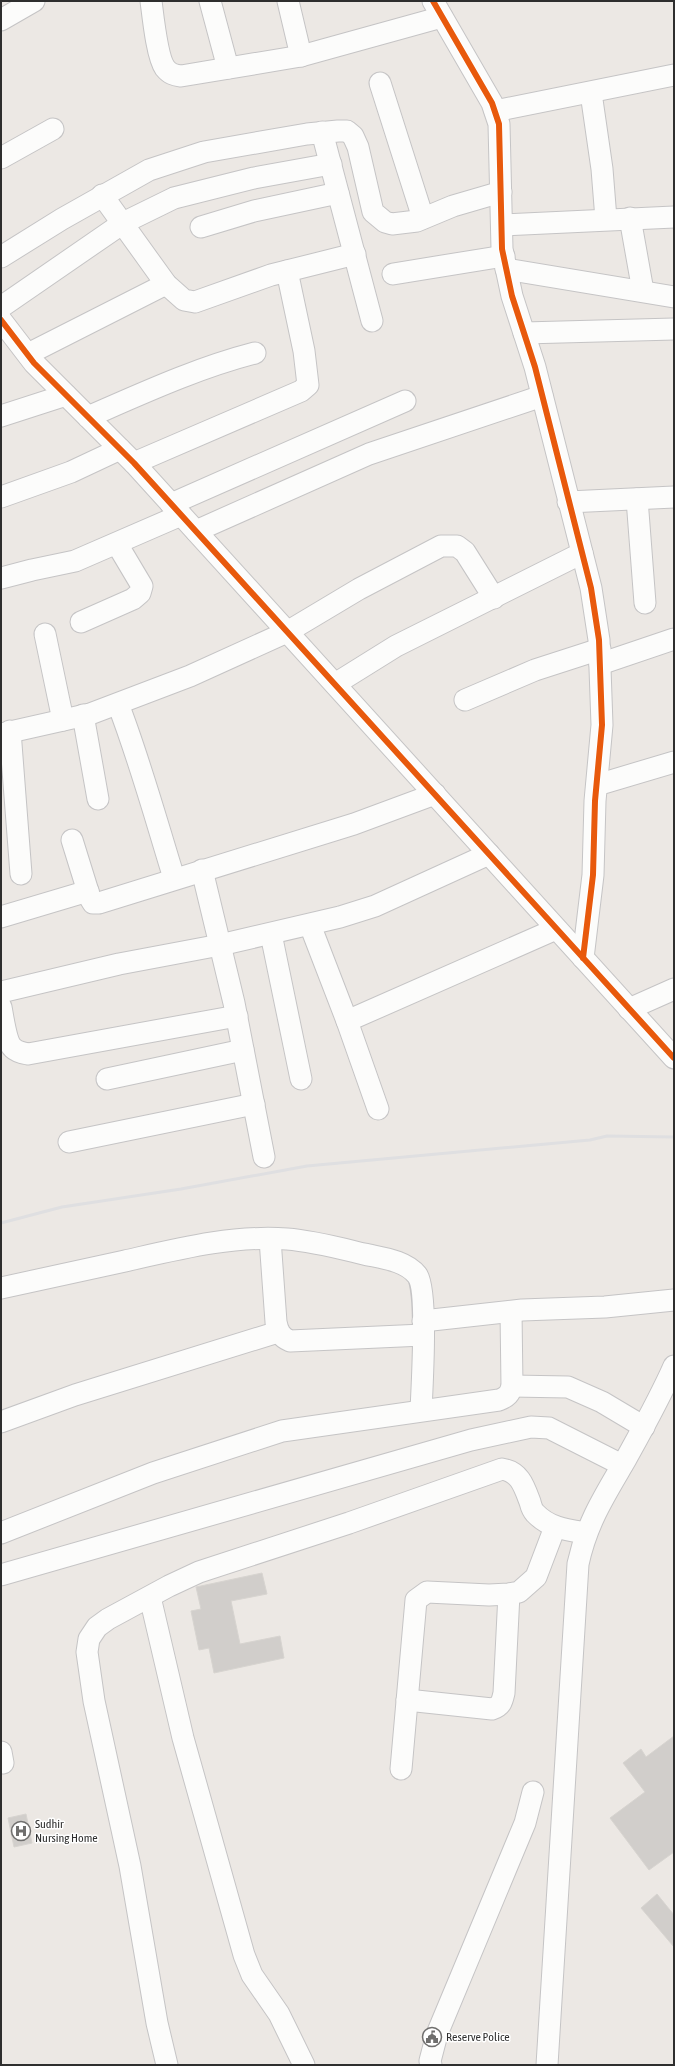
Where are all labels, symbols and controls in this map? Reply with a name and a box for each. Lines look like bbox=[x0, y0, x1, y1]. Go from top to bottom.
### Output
place label: Sudhir Nursing Home bbox=[35, 1817, 98, 1845]
hospital icon: Sudhir Nursing Home bbox=[10, 1820, 32, 1842]
public building icon: Reserve Police bbox=[421, 2026, 443, 2048]
place label: Reserve Police bbox=[446, 2030, 510, 2044]

